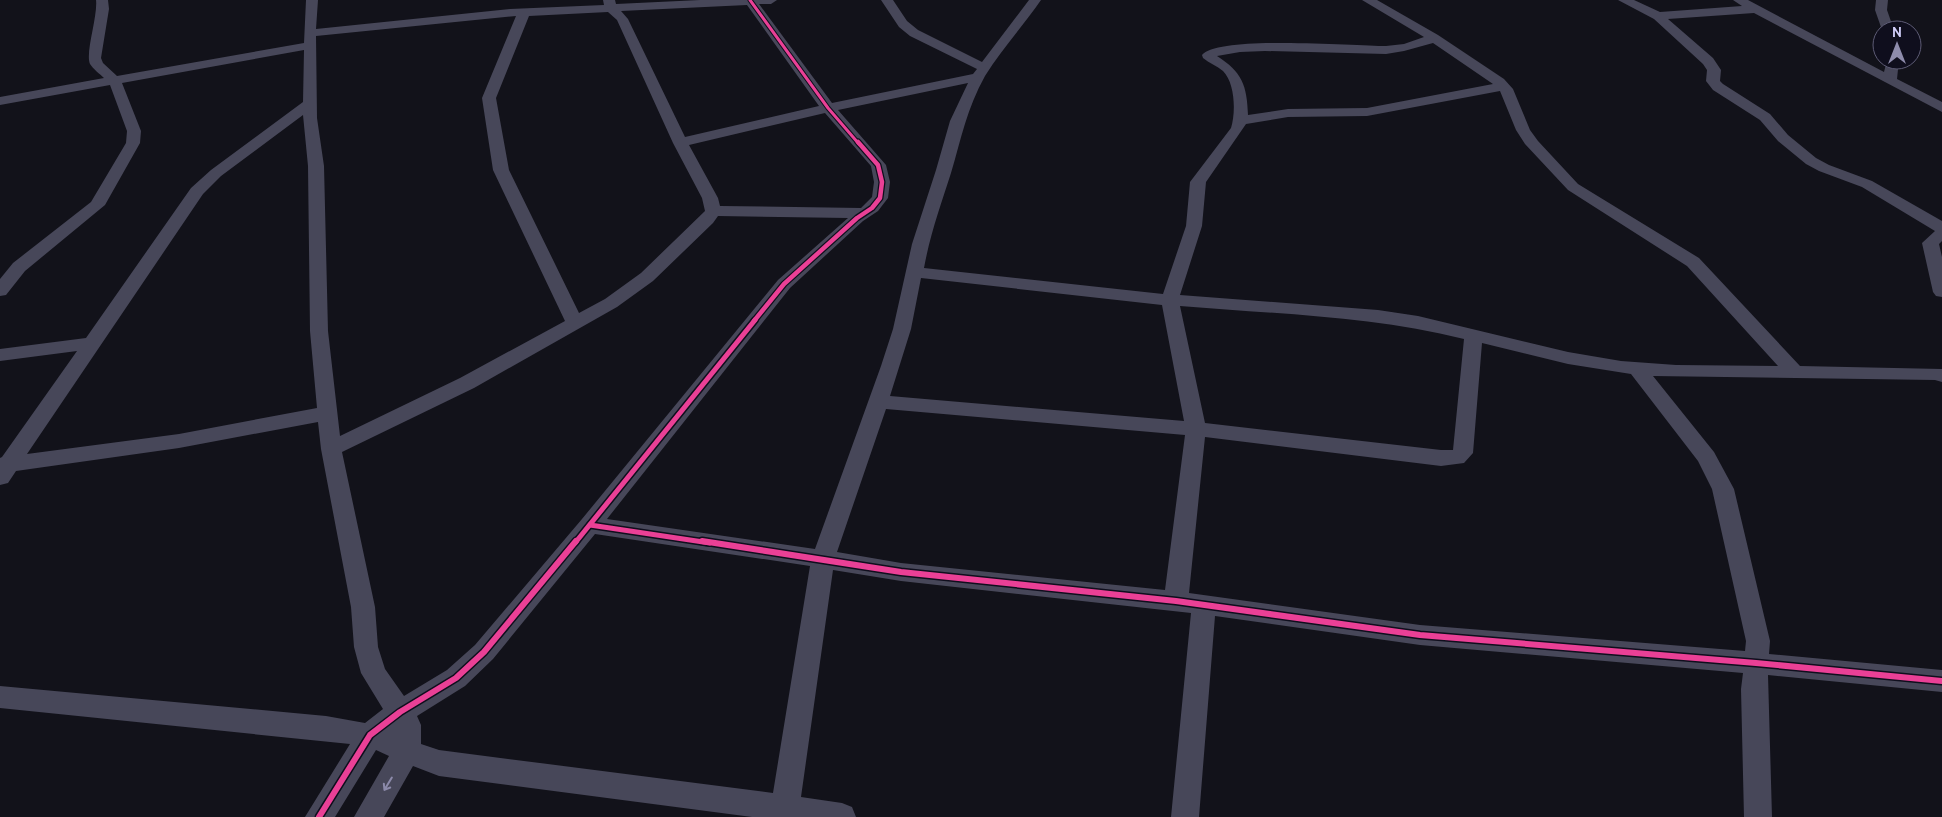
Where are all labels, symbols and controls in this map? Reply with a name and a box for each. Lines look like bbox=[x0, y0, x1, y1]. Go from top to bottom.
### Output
north arrow bbox=[1872, 20, 1922, 70]
text: N bbox=[1892, 23, 1902, 41]
one-way arrow bbox=[382, 777, 392, 791]

